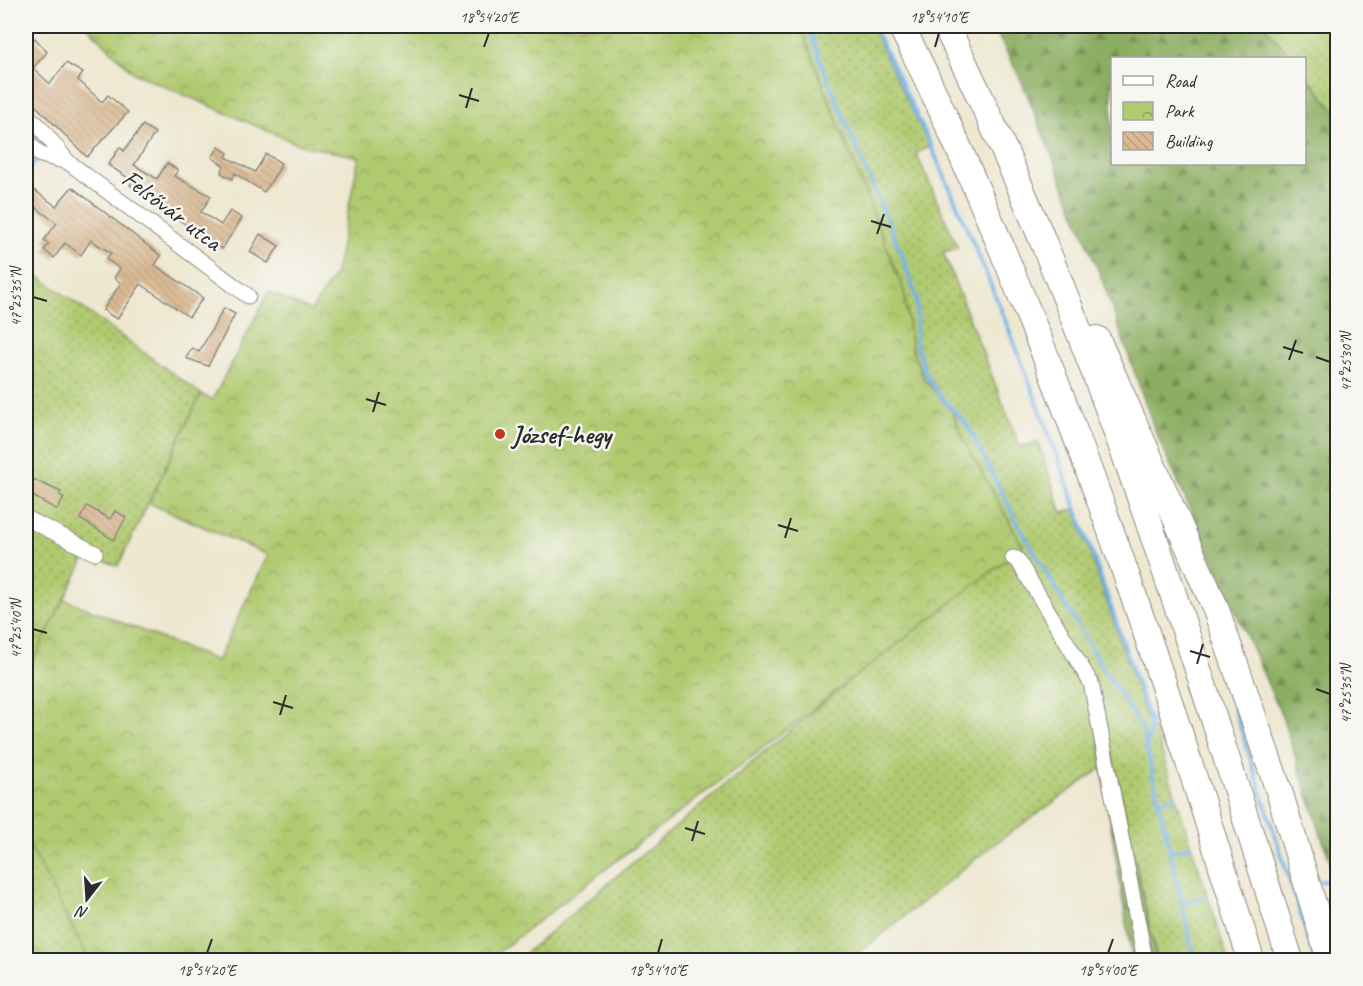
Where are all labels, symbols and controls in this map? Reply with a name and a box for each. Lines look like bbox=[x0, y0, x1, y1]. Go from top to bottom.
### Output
text: 18°54'20"E bbox=[460, 8, 520, 27]
text: 18°54'10"E bbox=[910, 8, 970, 27]
legend bbox=[1111, 57, 1306, 165]
text: Road bbox=[1165, 70, 1198, 92]
text: Park bbox=[1165, 100, 1195, 122]
text: Building bbox=[1165, 130, 1214, 152]
street label: Felsővár utca bbox=[116, 162, 230, 259]
text: 47°25'35"N bbox=[7, 264, 26, 327]
text: 47°25'30"N bbox=[1337, 329, 1356, 392]
place label: József-hegy bbox=[510, 418, 614, 451]
marker: József-hegy bbox=[493, 427, 507, 441]
text: 47°25'40"N bbox=[7, 596, 26, 659]
text: 47°25'35"N bbox=[1337, 661, 1356, 724]
north arrow bbox=[57, 869, 117, 929]
text: N bbox=[72, 900, 91, 923]
text: 18°54'20"E bbox=[178, 961, 238, 980]
text: 18°54'10"E bbox=[629, 961, 689, 980]
text: 18°54'00"E bbox=[1079, 961, 1139, 980]

